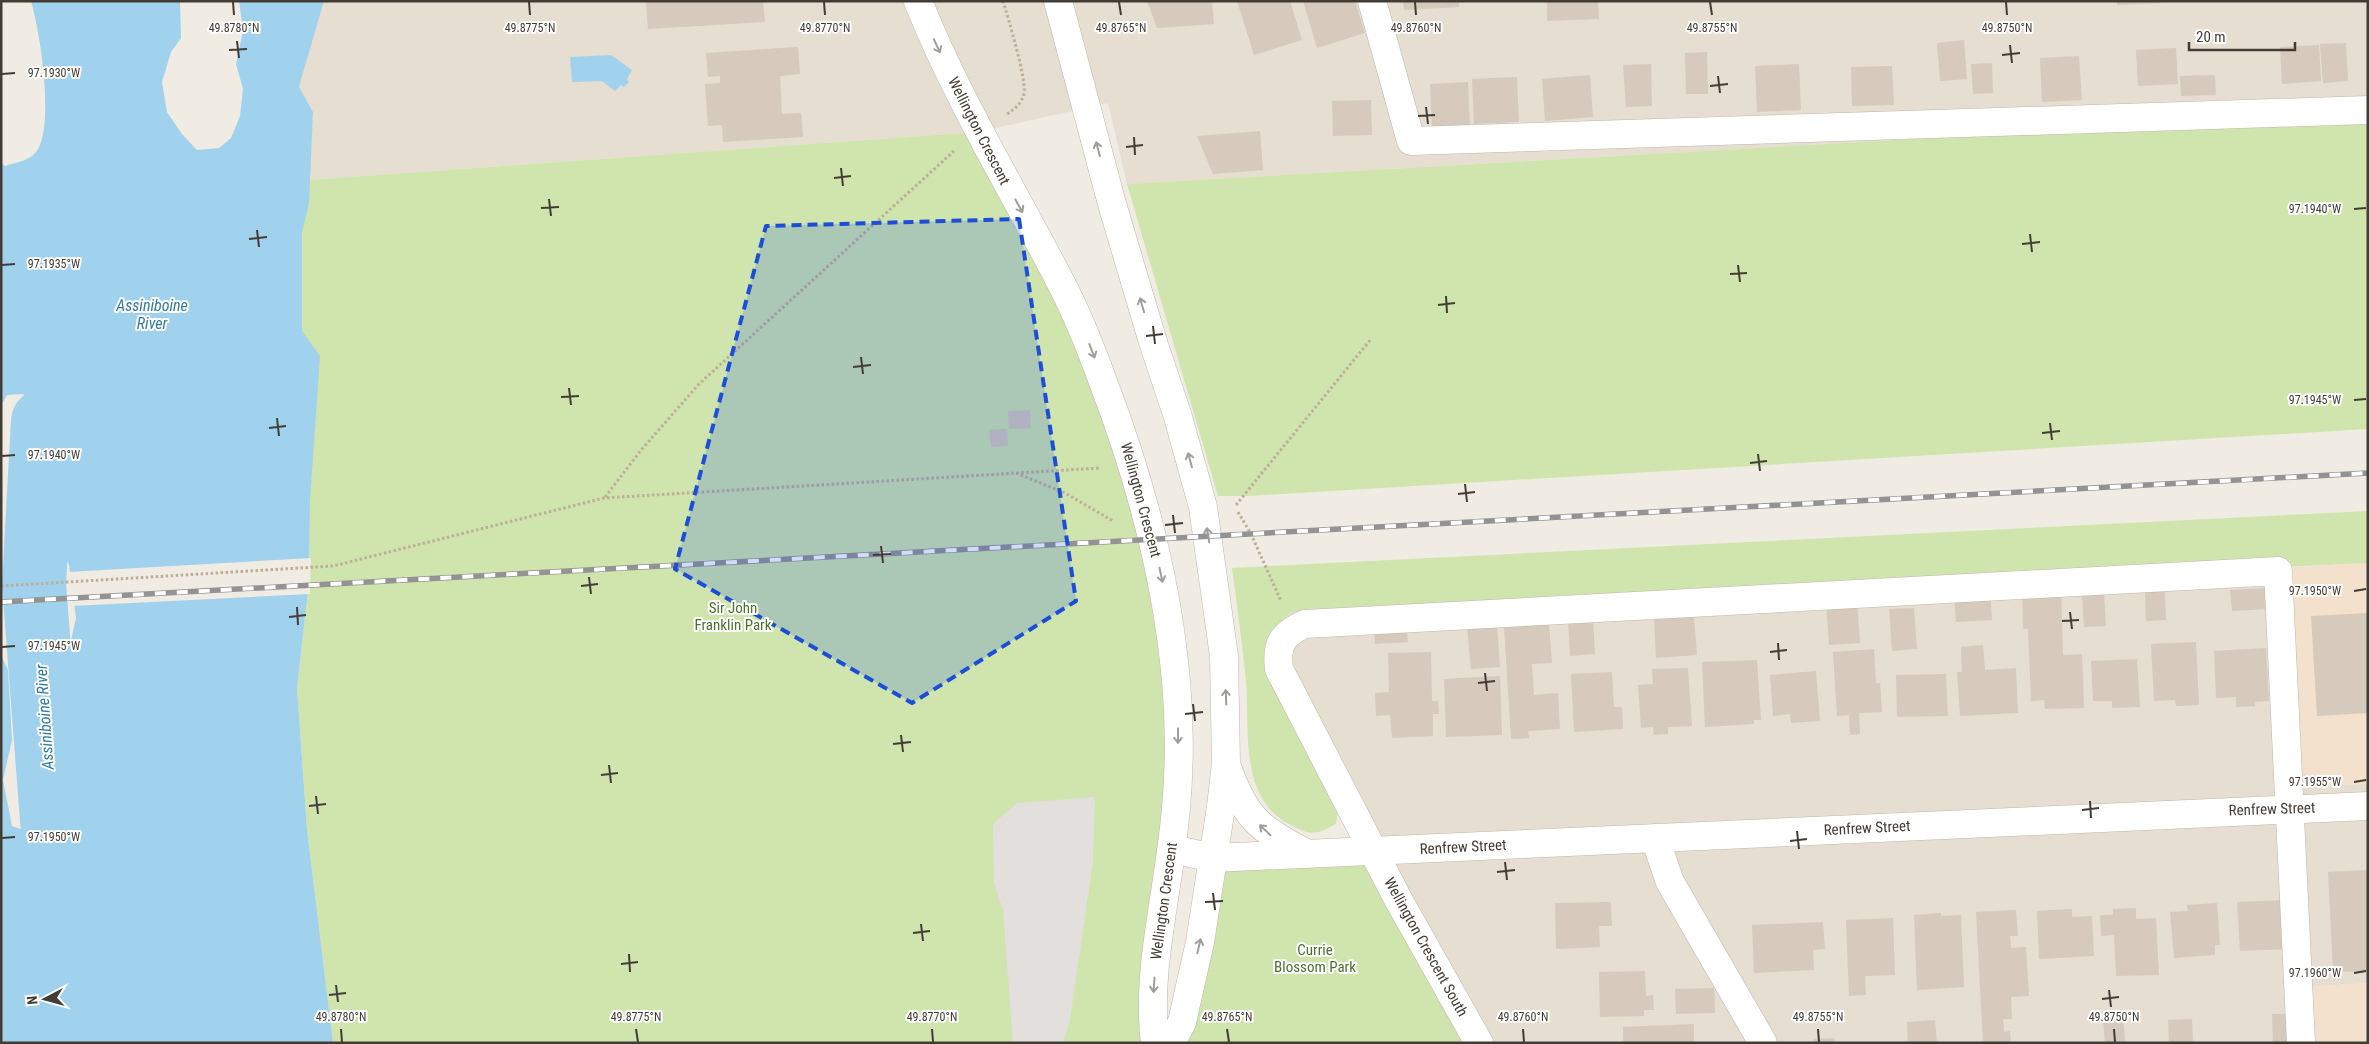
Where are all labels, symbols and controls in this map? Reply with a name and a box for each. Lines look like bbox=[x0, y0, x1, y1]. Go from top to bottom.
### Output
scale bar bbox=[2189, 20, 2295, 52]
text: 49.8780°N bbox=[209, 21, 259, 35]
text: 49.8775°N bbox=[505, 21, 555, 35]
text: 49.8770°N bbox=[800, 21, 850, 35]
text: 49.8765°N bbox=[1096, 21, 1146, 35]
text: 49.8760°N bbox=[1391, 21, 1441, 35]
text: 49.8755°N bbox=[1687, 21, 1737, 35]
text: 49.8750°N bbox=[1982, 21, 2032, 35]
text: 20 m bbox=[2196, 28, 2226, 46]
one-way arrow bbox=[932, 38, 942, 53]
text: 97.1930°W bbox=[28, 66, 80, 80]
street label: Wellington Crescent bbox=[944, 74, 1014, 188]
one-way arrow bbox=[1092, 141, 1102, 157]
one-way arrow bbox=[1014, 199, 1024, 214]
text: 97.1940°W bbox=[2289, 202, 2341, 216]
text: 97.1935°W bbox=[28, 257, 80, 271]
water label: Assiniboine River bbox=[115, 296, 188, 333]
one-way arrow bbox=[1136, 298, 1146, 314]
one-way arrow bbox=[1088, 343, 1097, 359]
text: 97.1945°W bbox=[2289, 393, 2341, 407]
street label: Wellington Crescent bbox=[1117, 441, 1165, 559]
text: 97.1940°W bbox=[28, 448, 80, 462]
one-way arrow bbox=[1184, 453, 1194, 469]
one-way arrow bbox=[1202, 528, 1212, 544]
one-way arrow bbox=[1157, 566, 1166, 582]
text: 97.1950°W bbox=[2289, 584, 2341, 598]
park label: Sir John Franklin Park bbox=[695, 599, 772, 634]
text: 97.1945°W bbox=[28, 639, 80, 653]
water label: Assiniboine River bbox=[31, 662, 58, 771]
one-way arrow bbox=[1221, 689, 1230, 705]
one-way arrow bbox=[1173, 728, 1183, 744]
text: 97.1955°W bbox=[2289, 775, 2341, 789]
street label: Renfrew Street bbox=[2228, 798, 2316, 820]
street label: Renfrew Street bbox=[1823, 817, 1911, 839]
one-way arrow bbox=[1259, 824, 1272, 835]
text: 97.1950°W bbox=[28, 830, 80, 844]
street label: Renfrew Street bbox=[1419, 836, 1507, 858]
street label: Wellington Crescent bbox=[1147, 841, 1181, 961]
street label: Wellington Crescent South bbox=[1380, 874, 1472, 1020]
one-way arrow bbox=[1195, 939, 1204, 955]
park label: Currie Blossom Park bbox=[1274, 941, 1356, 976]
text: 97.1960°W bbox=[2289, 966, 2341, 980]
north arrow bbox=[20, 974, 70, 1024]
one-way arrow bbox=[1149, 976, 1158, 992]
text: N bbox=[24, 995, 40, 1005]
text: 49.8780°N bbox=[316, 1010, 366, 1024]
text: 49.8775°N bbox=[611, 1010, 661, 1024]
text: 49.8770°N bbox=[907, 1010, 957, 1024]
text: 49.8765°N bbox=[1202, 1010, 1252, 1024]
text: 49.8760°N bbox=[1498, 1010, 1548, 1024]
text: 49.8755°N bbox=[1793, 1010, 1843, 1024]
text: 49.8750°N bbox=[2089, 1010, 2139, 1024]

